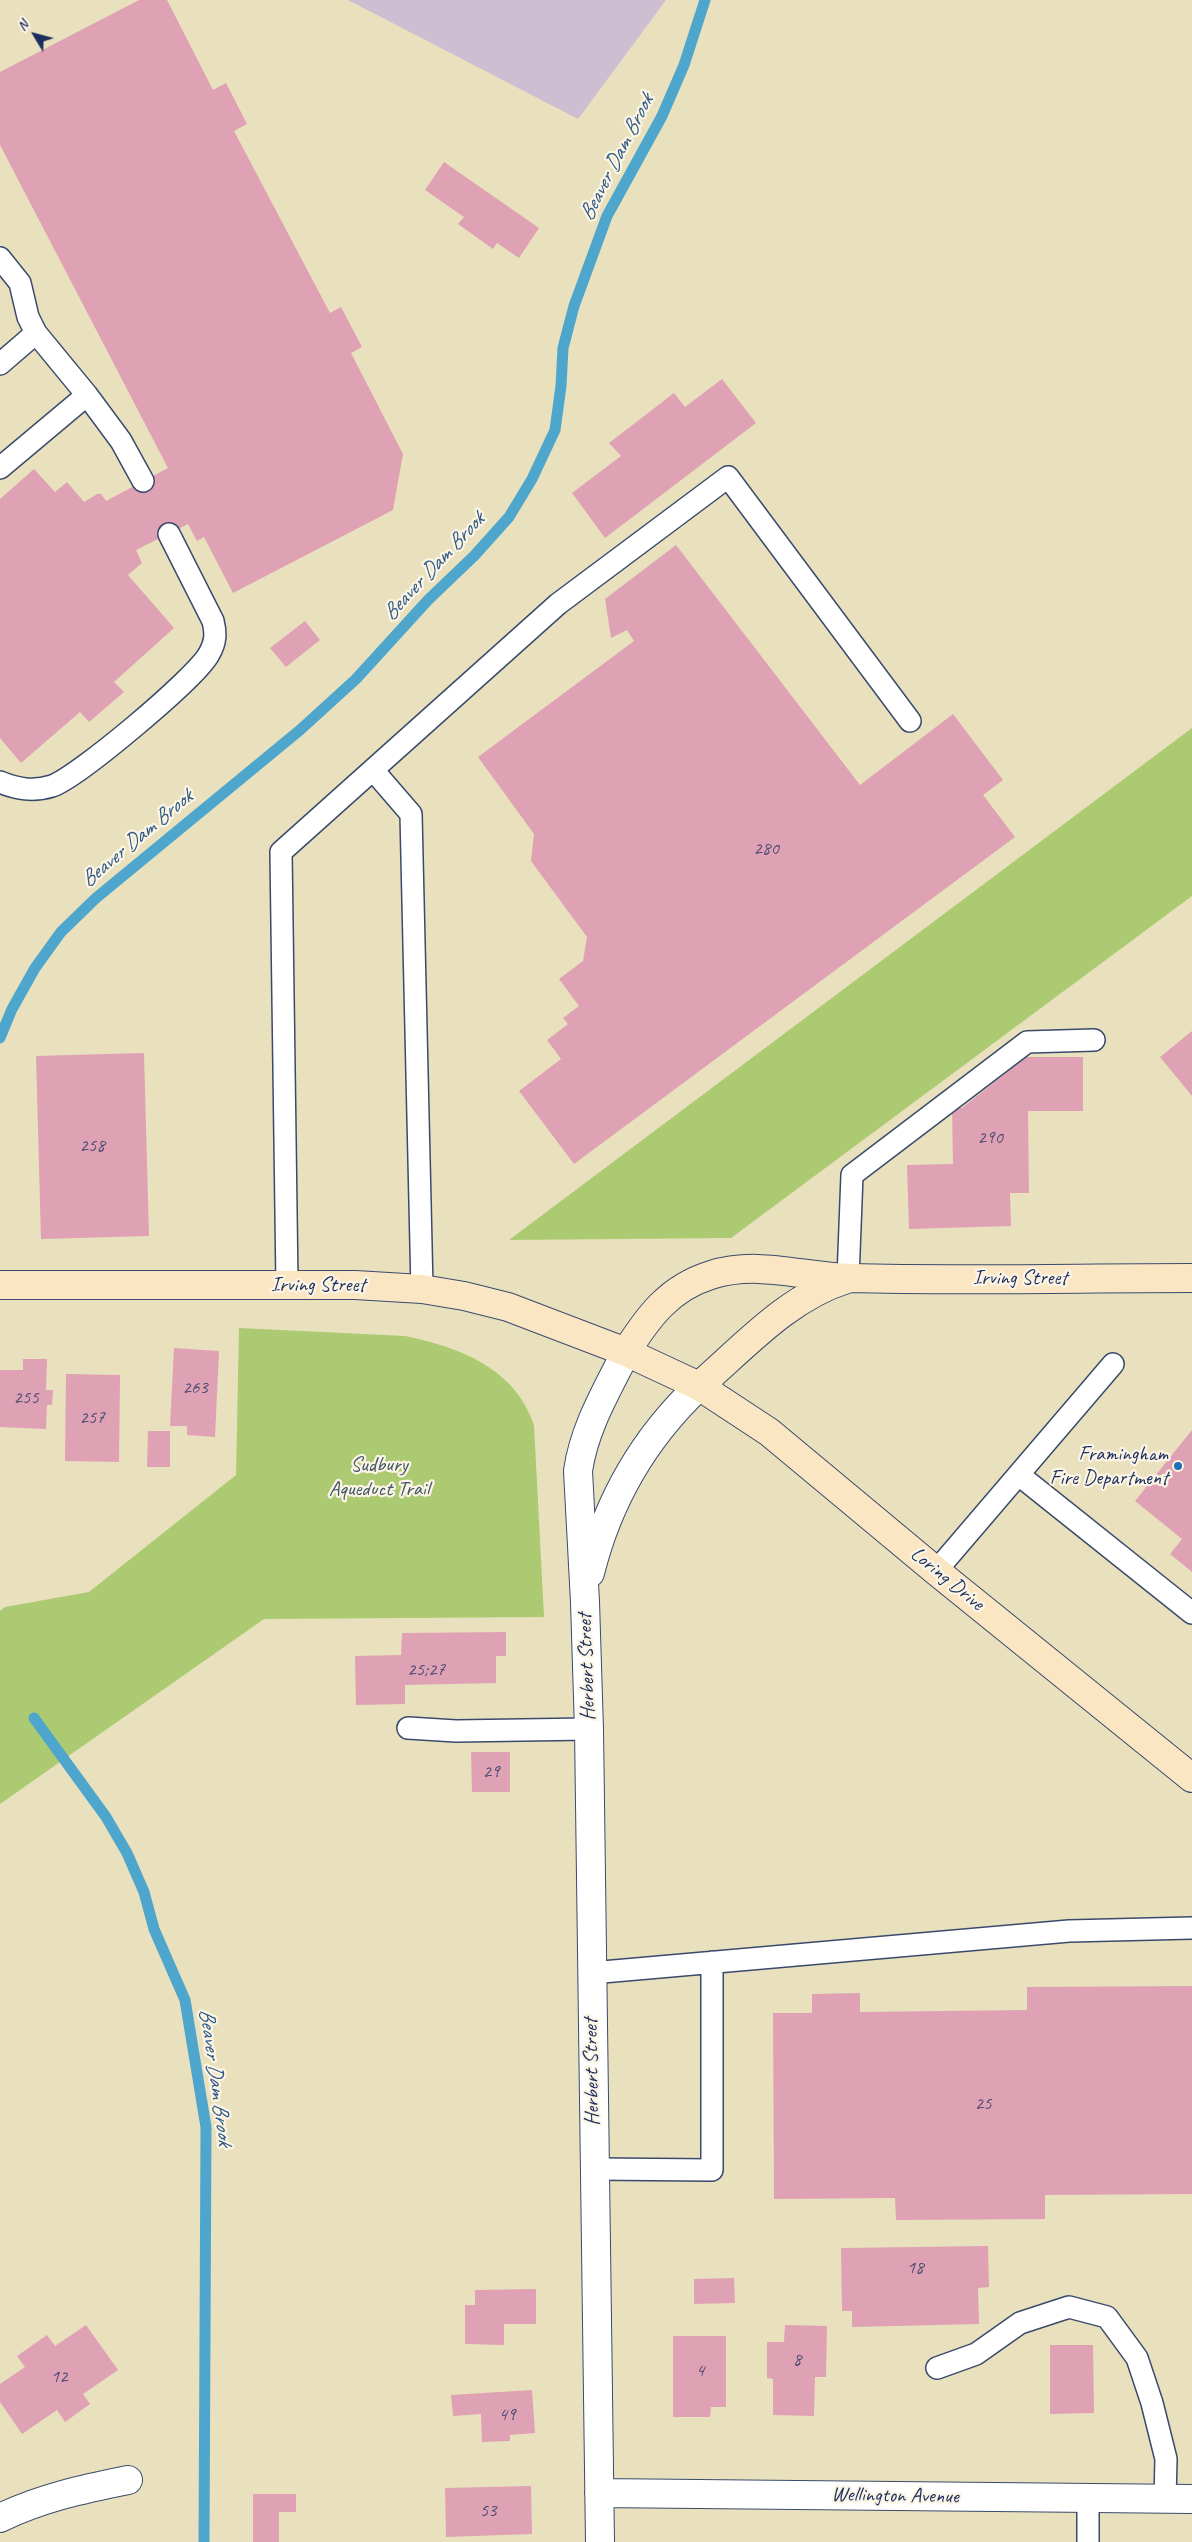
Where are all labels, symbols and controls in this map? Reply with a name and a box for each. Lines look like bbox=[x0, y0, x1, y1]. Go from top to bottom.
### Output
north arrow bbox=[10, 10, 60, 60]
text: N bbox=[13, 17, 32, 34]
water label: Beaver Dam Brook bbox=[574, 91, 660, 225]
water label: Beaver Dam Brook bbox=[377, 508, 491, 626]
water label: Beaver Dam Brook bbox=[76, 785, 198, 893]
house number: 280 bbox=[753, 838, 779, 860]
house number: 290 bbox=[977, 1127, 1003, 1149]
house number: 258 bbox=[79, 1135, 105, 1157]
street label: Irving Street bbox=[973, 1265, 1067, 1291]
street label: Irving Street bbox=[271, 1272, 365, 1298]
house number: 263 bbox=[182, 1377, 208, 1399]
house number: 255 bbox=[13, 1387, 39, 1409]
house number: 257 bbox=[79, 1407, 105, 1429]
place label: Framingham Fire Department bbox=[1050, 1441, 1168, 1491]
park label: Sudbury Aqueduct Trail bbox=[329, 1452, 429, 1502]
marker: Framingham Fire Department bbox=[1172, 1460, 1184, 1472]
street label: Loring Drive bbox=[905, 1542, 989, 1616]
street label: Herbert Street bbox=[573, 1613, 601, 1721]
house number: 25;27 bbox=[407, 1659, 445, 1681]
house number: 29 bbox=[482, 1761, 500, 1783]
water label: Beaver Dam Brook bbox=[192, 2007, 238, 2147]
street label: Herbert Street bbox=[578, 2018, 606, 2126]
house number: 25 bbox=[974, 2093, 992, 2115]
house number: 18 bbox=[906, 2257, 924, 2279]
house number: 8 bbox=[793, 2349, 801, 2371]
house number: 4 bbox=[696, 2360, 704, 2382]
house number: 12 bbox=[50, 2366, 68, 2388]
house number: 49 bbox=[498, 2404, 516, 2426]
street label: Wellington Avenue bbox=[831, 2482, 959, 2510]
house number: 53 bbox=[479, 2500, 497, 2522]

